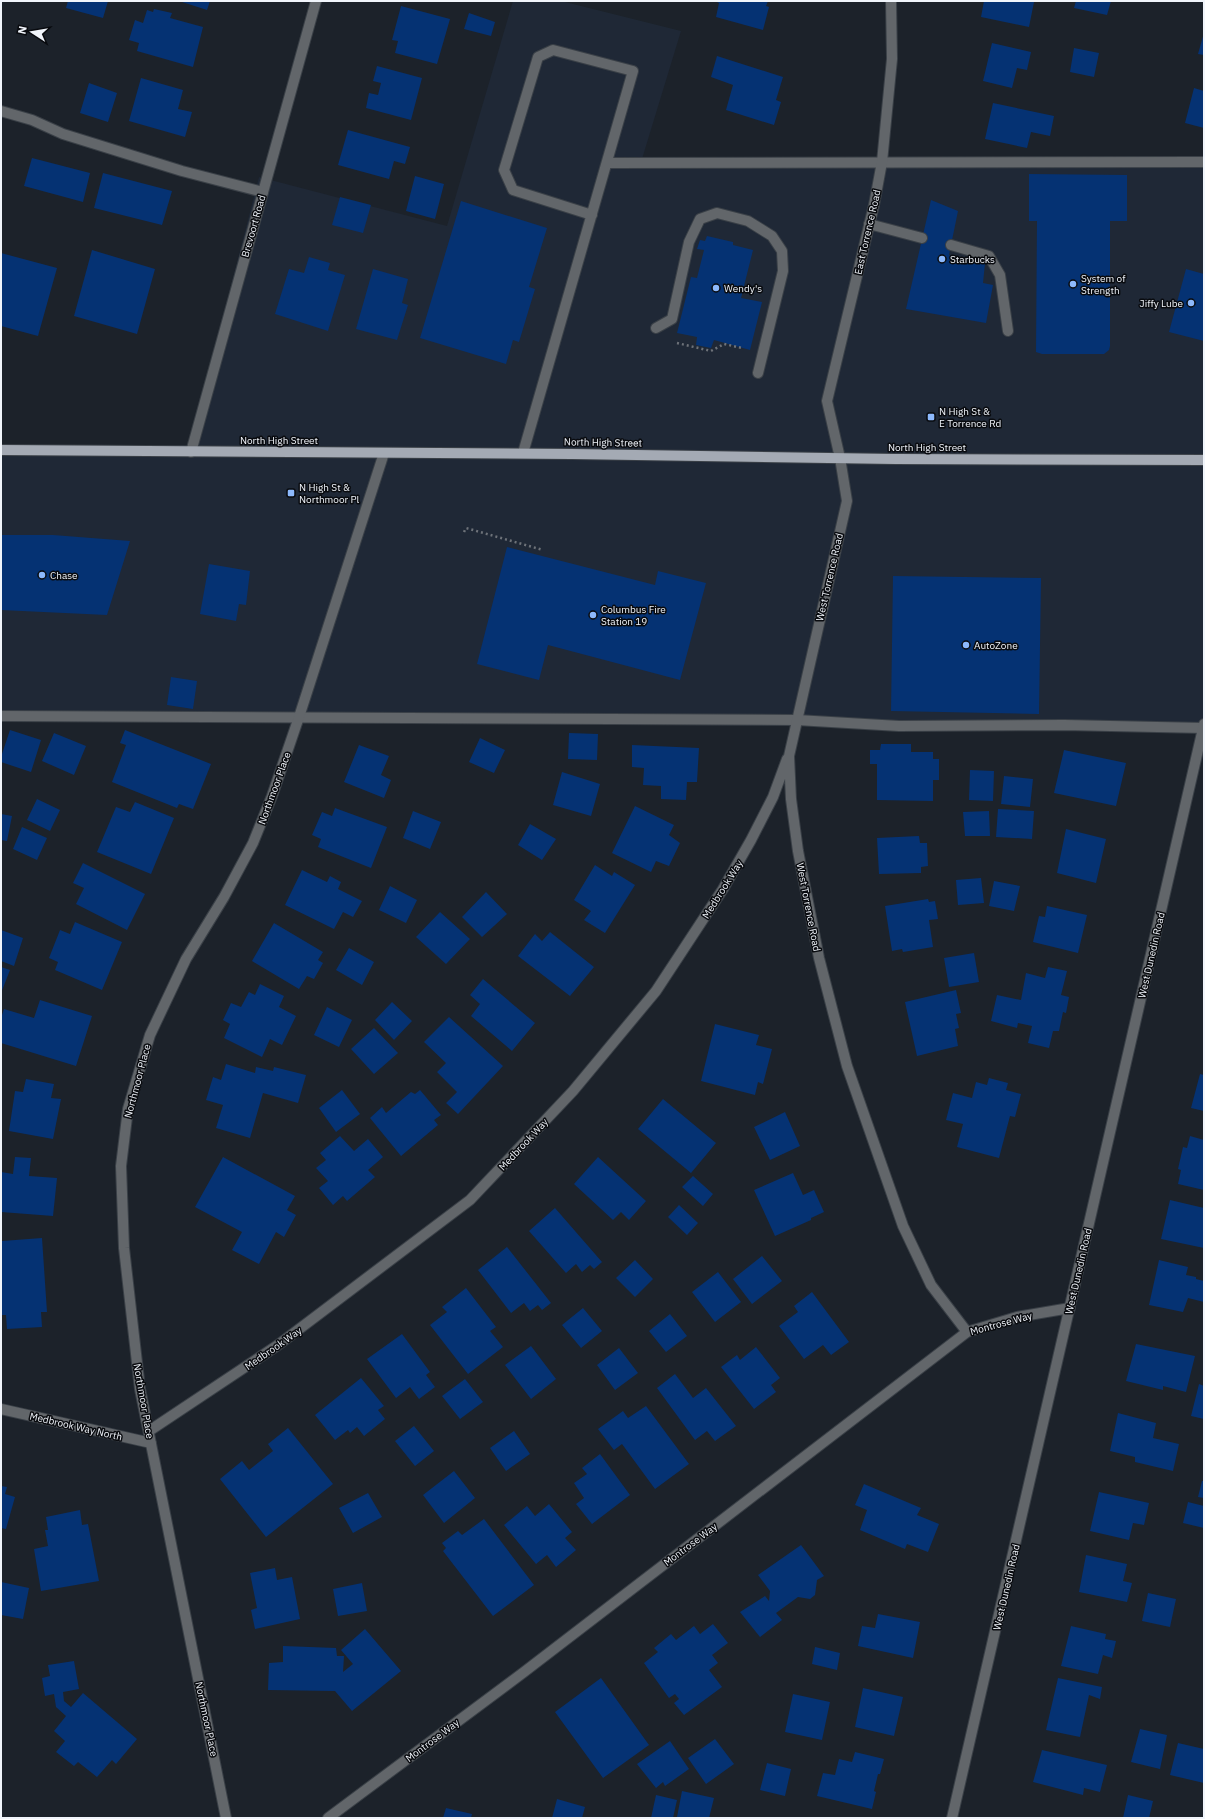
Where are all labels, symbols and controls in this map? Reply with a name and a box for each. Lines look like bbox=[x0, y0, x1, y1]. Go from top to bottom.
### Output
north arrow bbox=[12, 12, 52, 52]
text: N bbox=[15, 25, 30, 35]
street label: East Torrence Road bbox=[851, 188, 884, 276]
street label: Brevoort Road bbox=[238, 194, 269, 259]
place label: Starbucks bbox=[950, 253, 995, 266]
marker: Starbucks bbox=[937, 254, 947, 264]
place label: System of Strength bbox=[1081, 272, 1126, 297]
marker: System of Strength bbox=[1068, 279, 1078, 289]
place label: Wendy's bbox=[724, 282, 762, 295]
marker: Wendy's bbox=[711, 283, 721, 293]
place label: Jiffy Lube bbox=[1140, 297, 1183, 310]
marker: Jiffy Lube bbox=[1186, 298, 1196, 308]
place label: N High St & E Torrence Rd bbox=[939, 405, 1001, 430]
marker: N High St & E Torrence Rd bbox=[926, 412, 936, 422]
street label: North High Street bbox=[240, 434, 319, 447]
street label: North High Street bbox=[564, 435, 643, 450]
street label: North High Street bbox=[888, 441, 967, 454]
place label: N High St & Northmoor Pl bbox=[299, 481, 360, 506]
marker: N High St & Northmoor Pl bbox=[286, 488, 296, 498]
street label: West Torrence Road bbox=[813, 532, 846, 622]
place label: Chase bbox=[50, 569, 78, 582]
marker: Chase bbox=[37, 570, 47, 580]
place label: Columbus Fire Station 19 bbox=[601, 603, 666, 628]
marker: Columbus Fire Station 19 bbox=[588, 610, 598, 620]
place label: AutoZone bbox=[974, 639, 1018, 652]
marker: AutoZone bbox=[961, 640, 971, 650]
street label: Northmoor Place bbox=[255, 750, 294, 826]
street label: Medbrook Way bbox=[699, 858, 746, 921]
street label: West Torrence Road bbox=[794, 862, 823, 952]
street label: West Dunedin Road bbox=[1135, 911, 1168, 999]
street label: Northmoor Place bbox=[121, 1042, 154, 1120]
street label: Medbrook Way bbox=[496, 1115, 551, 1173]
street label: West Dunedin Road bbox=[1062, 1227, 1095, 1315]
street label: Montrose Way bbox=[969, 1309, 1034, 1338]
street label: Medbrook Way bbox=[242, 1324, 304, 1373]
street label: Northmoor Place bbox=[130, 1362, 157, 1440]
street label: Medbrook Way North bbox=[28, 1410, 123, 1443]
street label: Montrose Way bbox=[661, 1520, 720, 1569]
street label: West Dunedin Road bbox=[990, 1543, 1023, 1631]
street label: Northmoor Place bbox=[192, 1681, 221, 1758]
street label: Montrose Way bbox=[403, 1716, 462, 1765]

